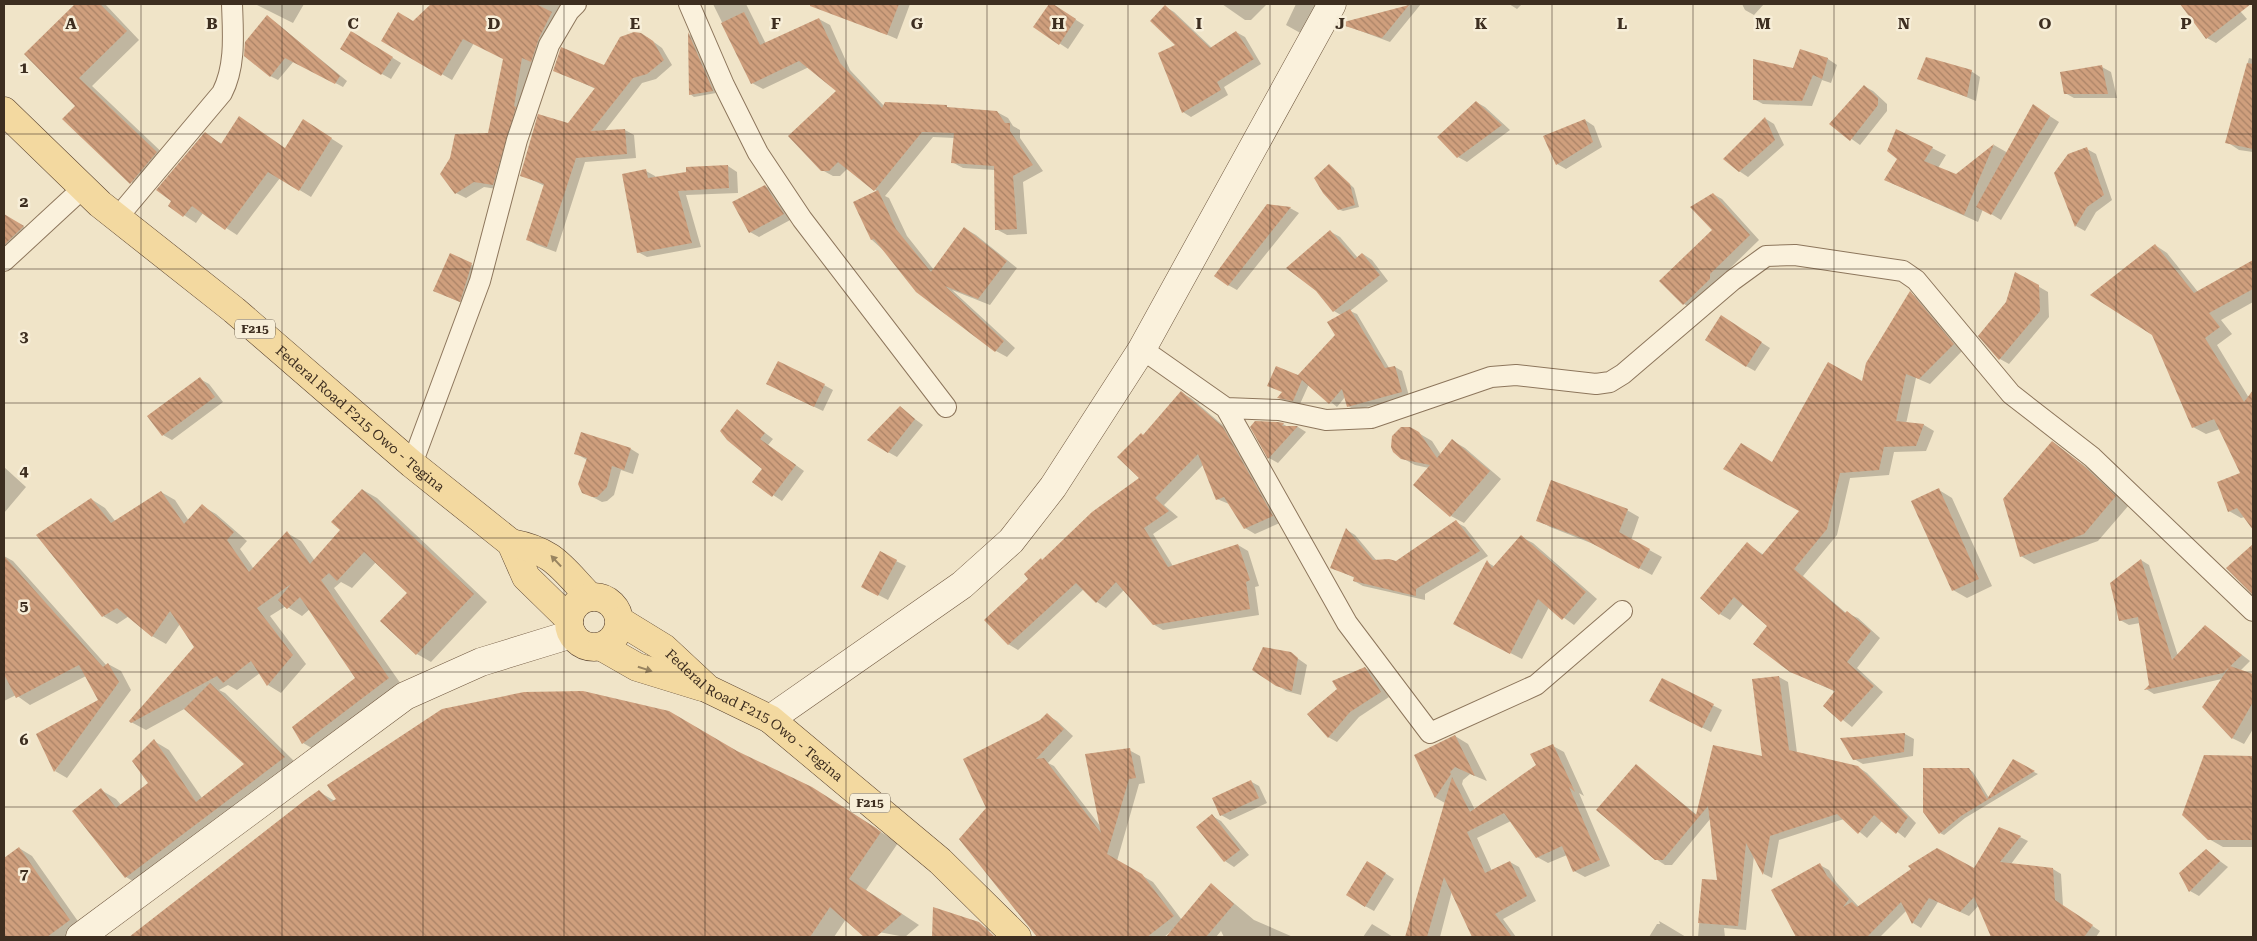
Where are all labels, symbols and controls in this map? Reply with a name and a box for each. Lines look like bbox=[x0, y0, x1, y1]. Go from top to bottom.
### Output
text: A bbox=[65, 14, 77, 33]
text: B bbox=[206, 14, 218, 33]
text: C bbox=[347, 14, 359, 33]
text: D bbox=[488, 14, 501, 33]
text: E bbox=[630, 14, 640, 33]
text: F bbox=[771, 14, 781, 33]
text: G bbox=[911, 14, 924, 33]
text: H bbox=[1051, 14, 1065, 33]
text: I bbox=[1196, 14, 1202, 33]
text: J bbox=[1335, 14, 1345, 33]
text: K bbox=[1475, 14, 1488, 33]
text: L bbox=[1617, 14, 1627, 33]
text: M bbox=[1755, 14, 1771, 33]
text: N bbox=[1898, 14, 1910, 33]
text: O bbox=[2039, 14, 2052, 33]
text: P bbox=[2180, 14, 2192, 33]
text: 1 bbox=[20, 58, 29, 77]
text: 2 bbox=[20, 192, 29, 211]
road number: F215 bbox=[235, 320, 275, 338]
text: 3 bbox=[20, 327, 29, 346]
street label: Federal Road F215 Owo - Tegina bbox=[273, 342, 448, 495]
text: 4 bbox=[20, 461, 29, 480]
one-way arrow bbox=[550, 556, 562, 568]
text: 5 bbox=[20, 596, 29, 615]
street label: Federal Road F215 Owo - Tegina bbox=[662, 646, 846, 785]
one-way arrow bbox=[638, 665, 653, 673]
text: 6 bbox=[20, 730, 29, 749]
road number: F215 bbox=[850, 794, 890, 812]
text: 7 bbox=[20, 864, 29, 883]

